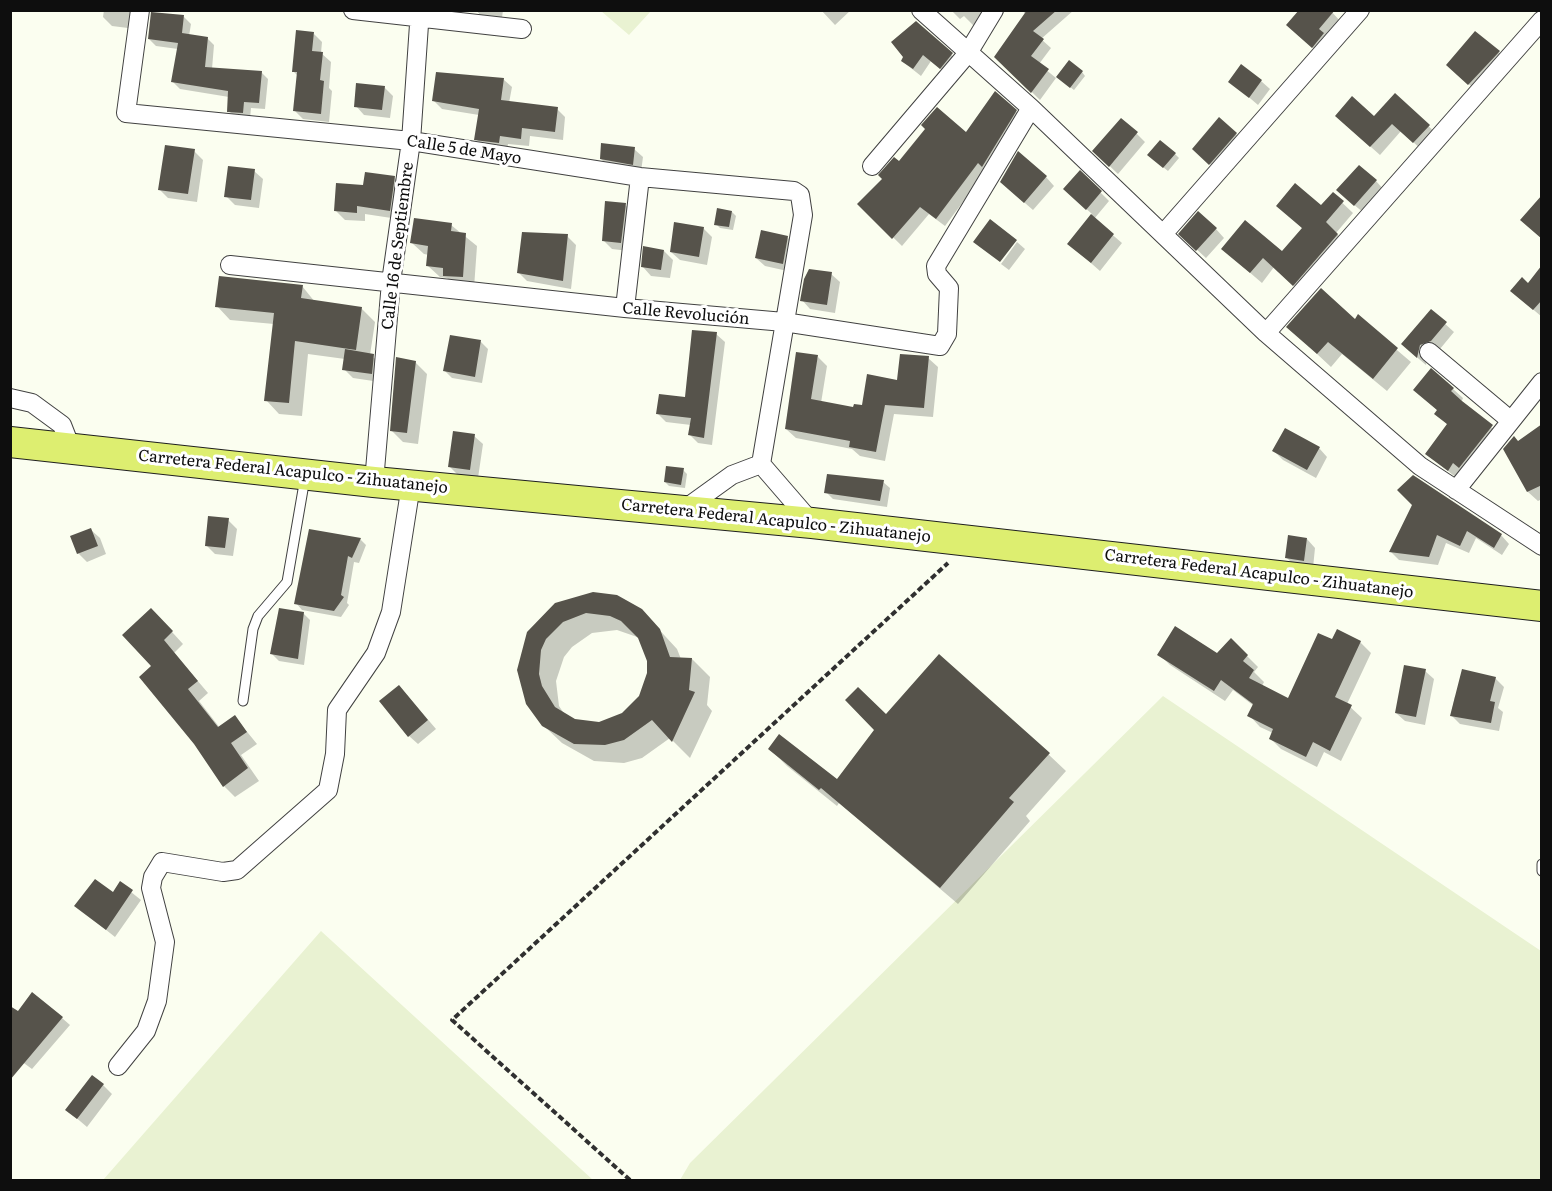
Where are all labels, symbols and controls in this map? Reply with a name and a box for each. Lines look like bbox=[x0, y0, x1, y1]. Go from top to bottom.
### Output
street label: Calle 5 de Mayo bbox=[405, 131, 523, 169]
street label: Calle 16 de Septiembre bbox=[378, 161, 418, 331]
street label: Calle Revolución bbox=[622, 299, 750, 329]
street label: Carretera Federal Acapulco - Zihuatanejo bbox=[137, 446, 449, 498]
street label: Carretera Federal Acapulco - Zihuatanejo bbox=[620, 495, 932, 547]
street label: Carretera Federal Acapulco - Zihuatanejo bbox=[1103, 546, 1415, 602]

